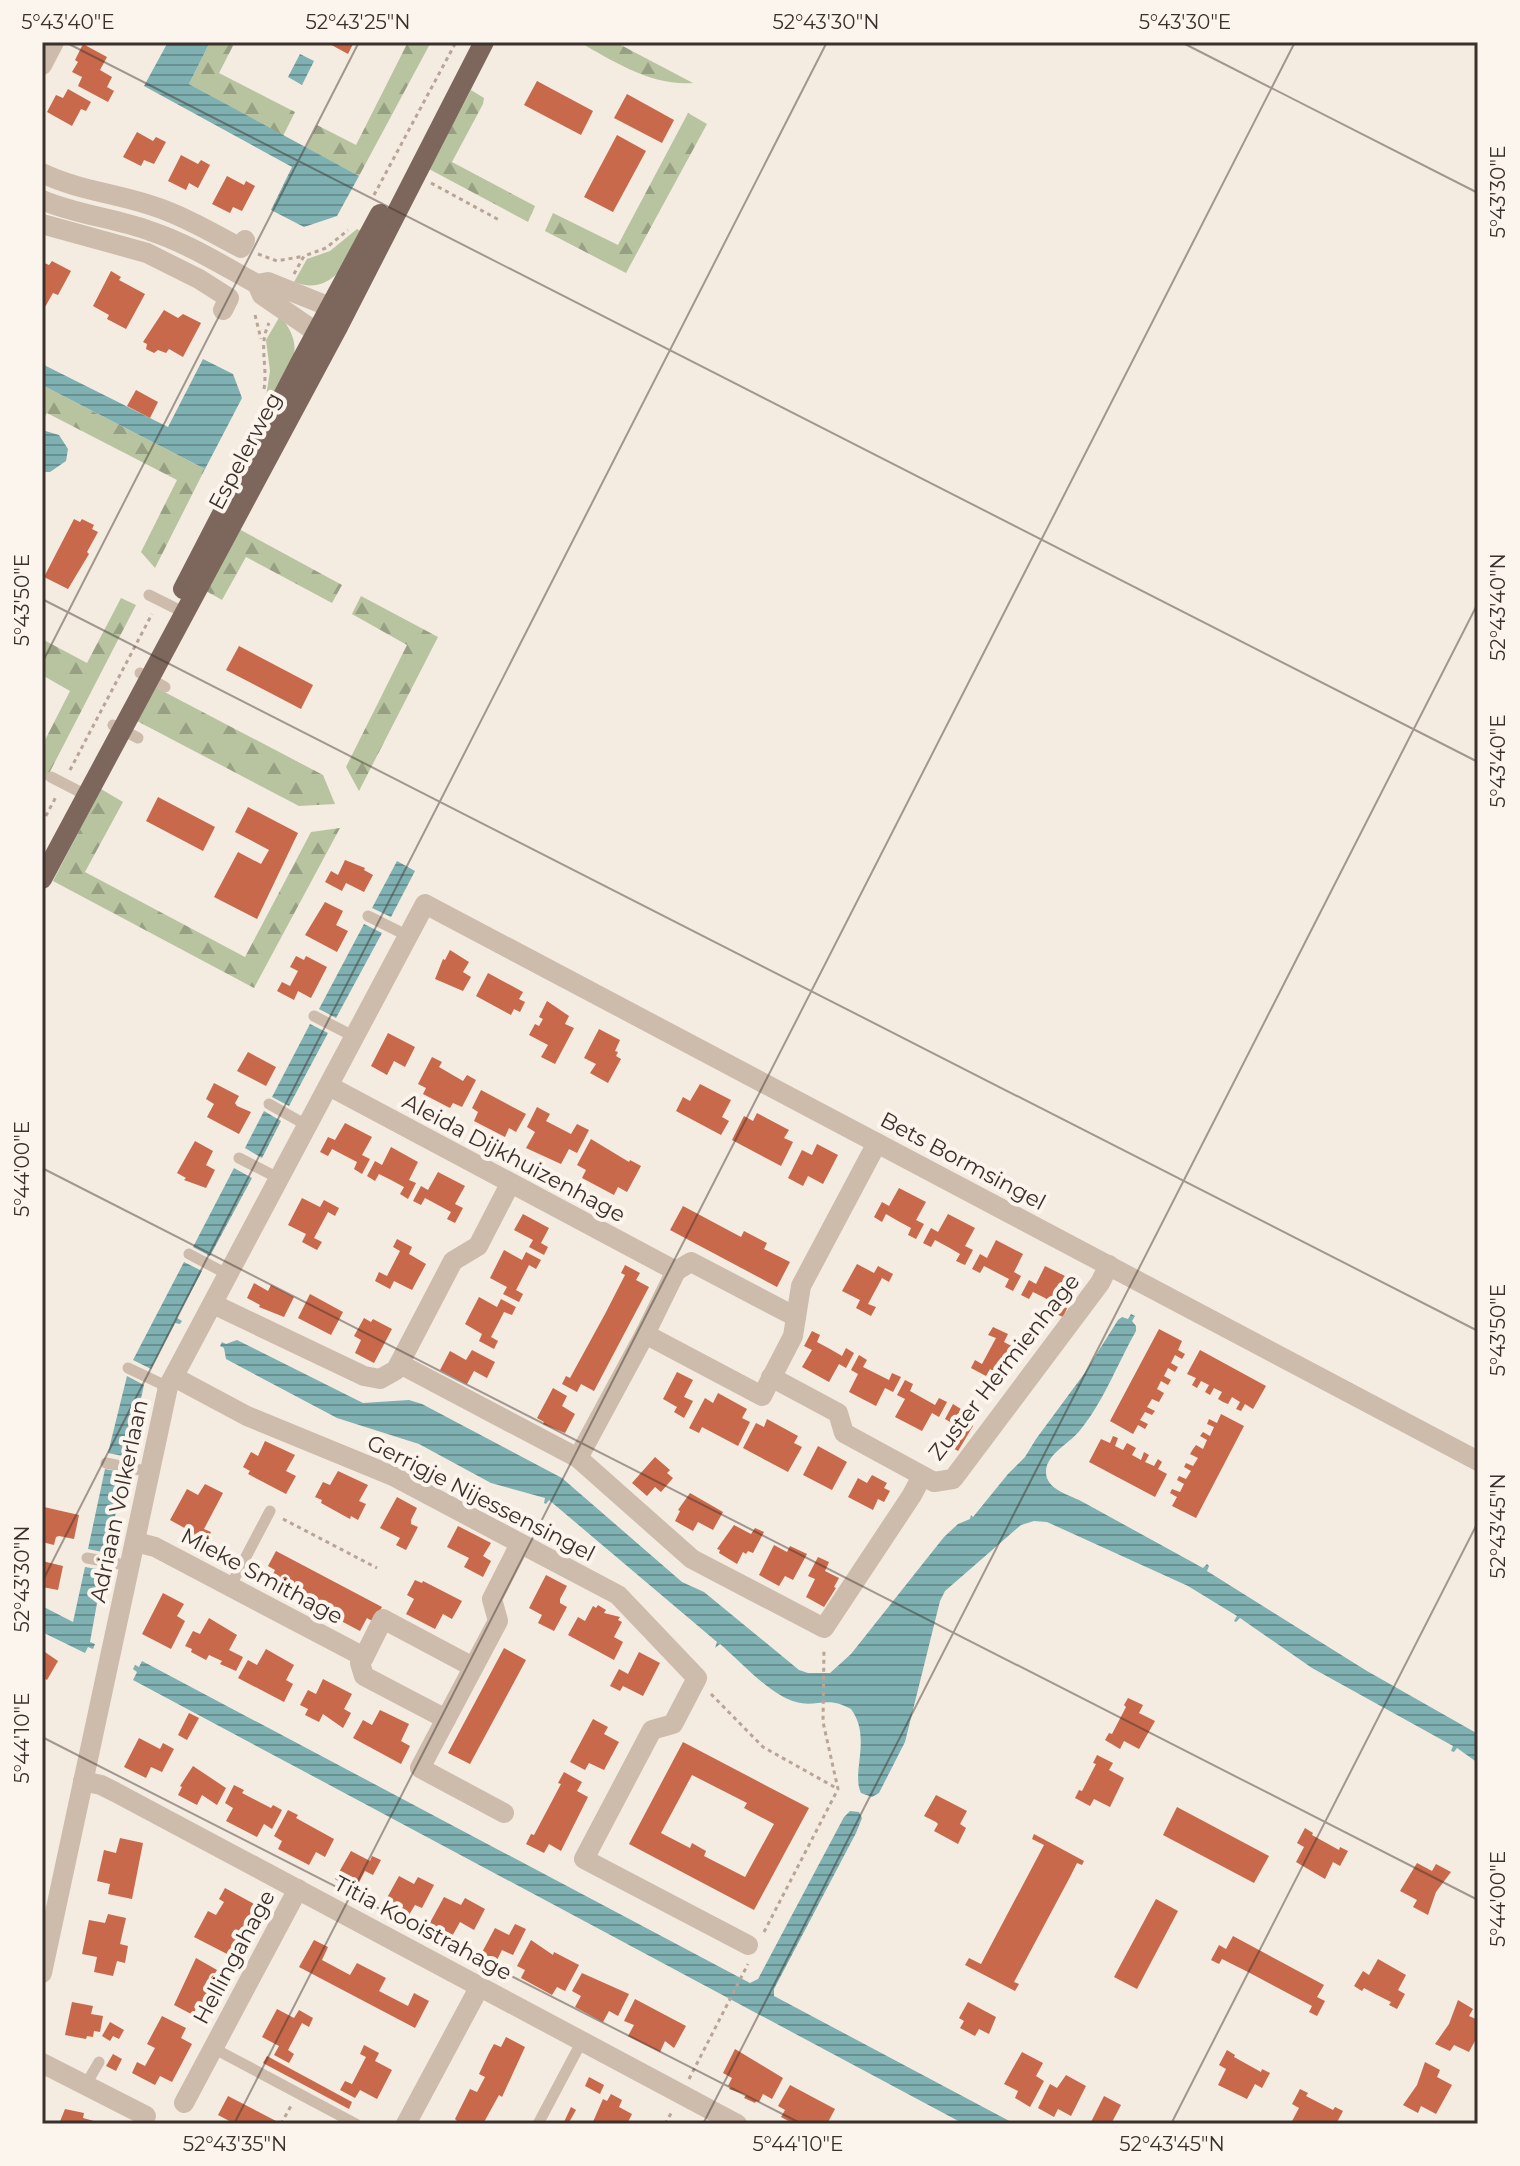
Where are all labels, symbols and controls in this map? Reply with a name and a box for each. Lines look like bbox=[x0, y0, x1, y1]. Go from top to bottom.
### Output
text: 5°43'40"E bbox=[21, 10, 115, 34]
text: 52°43'25"N bbox=[305, 10, 411, 34]
text: 52°43'30"N bbox=[773, 10, 879, 34]
text: 5°43'30"E bbox=[1139, 10, 1231, 34]
text: 5°43'30"E bbox=[1486, 146, 1510, 238]
street label: Espelerweg bbox=[203, 388, 287, 514]
text: 52°43'40"N bbox=[1486, 553, 1510, 661]
text: 5°43'50"E bbox=[10, 554, 34, 646]
text: 5°43'40"E bbox=[1486, 714, 1510, 808]
street label: Aleida Dijkhuizenhage bbox=[398, 1088, 630, 1228]
street label: Bets Bormsingel bbox=[876, 1106, 1050, 1216]
text: 5°44'00"E bbox=[10, 1121, 34, 1217]
street label: Zuster Hermienhage bbox=[923, 1268, 1085, 1466]
text: 5°43'50"E bbox=[1486, 1284, 1510, 1376]
street label: Adriaan Volkerlaan bbox=[84, 1397, 154, 1605]
street label: Gerrigje Nijessensingel bbox=[362, 1429, 600, 1567]
text: 52°43'45"N bbox=[1486, 1473, 1510, 1579]
street label: Mieke Smithage bbox=[176, 1522, 348, 1630]
text: 52°43'30"N bbox=[10, 1526, 34, 1632]
text: 5°44'10"E bbox=[10, 1693, 34, 1783]
text: 5°44'00"E bbox=[1486, 1851, 1510, 1947]
street label: Titia Kooistrahage bbox=[330, 1870, 516, 1986]
street label: Hellingahage bbox=[187, 1885, 281, 2029]
text: 52°43'35"N bbox=[183, 2132, 287, 2156]
text: 5°44'10"E bbox=[753, 2132, 843, 2156]
text: 52°43'45"N bbox=[1119, 2132, 1225, 2156]

